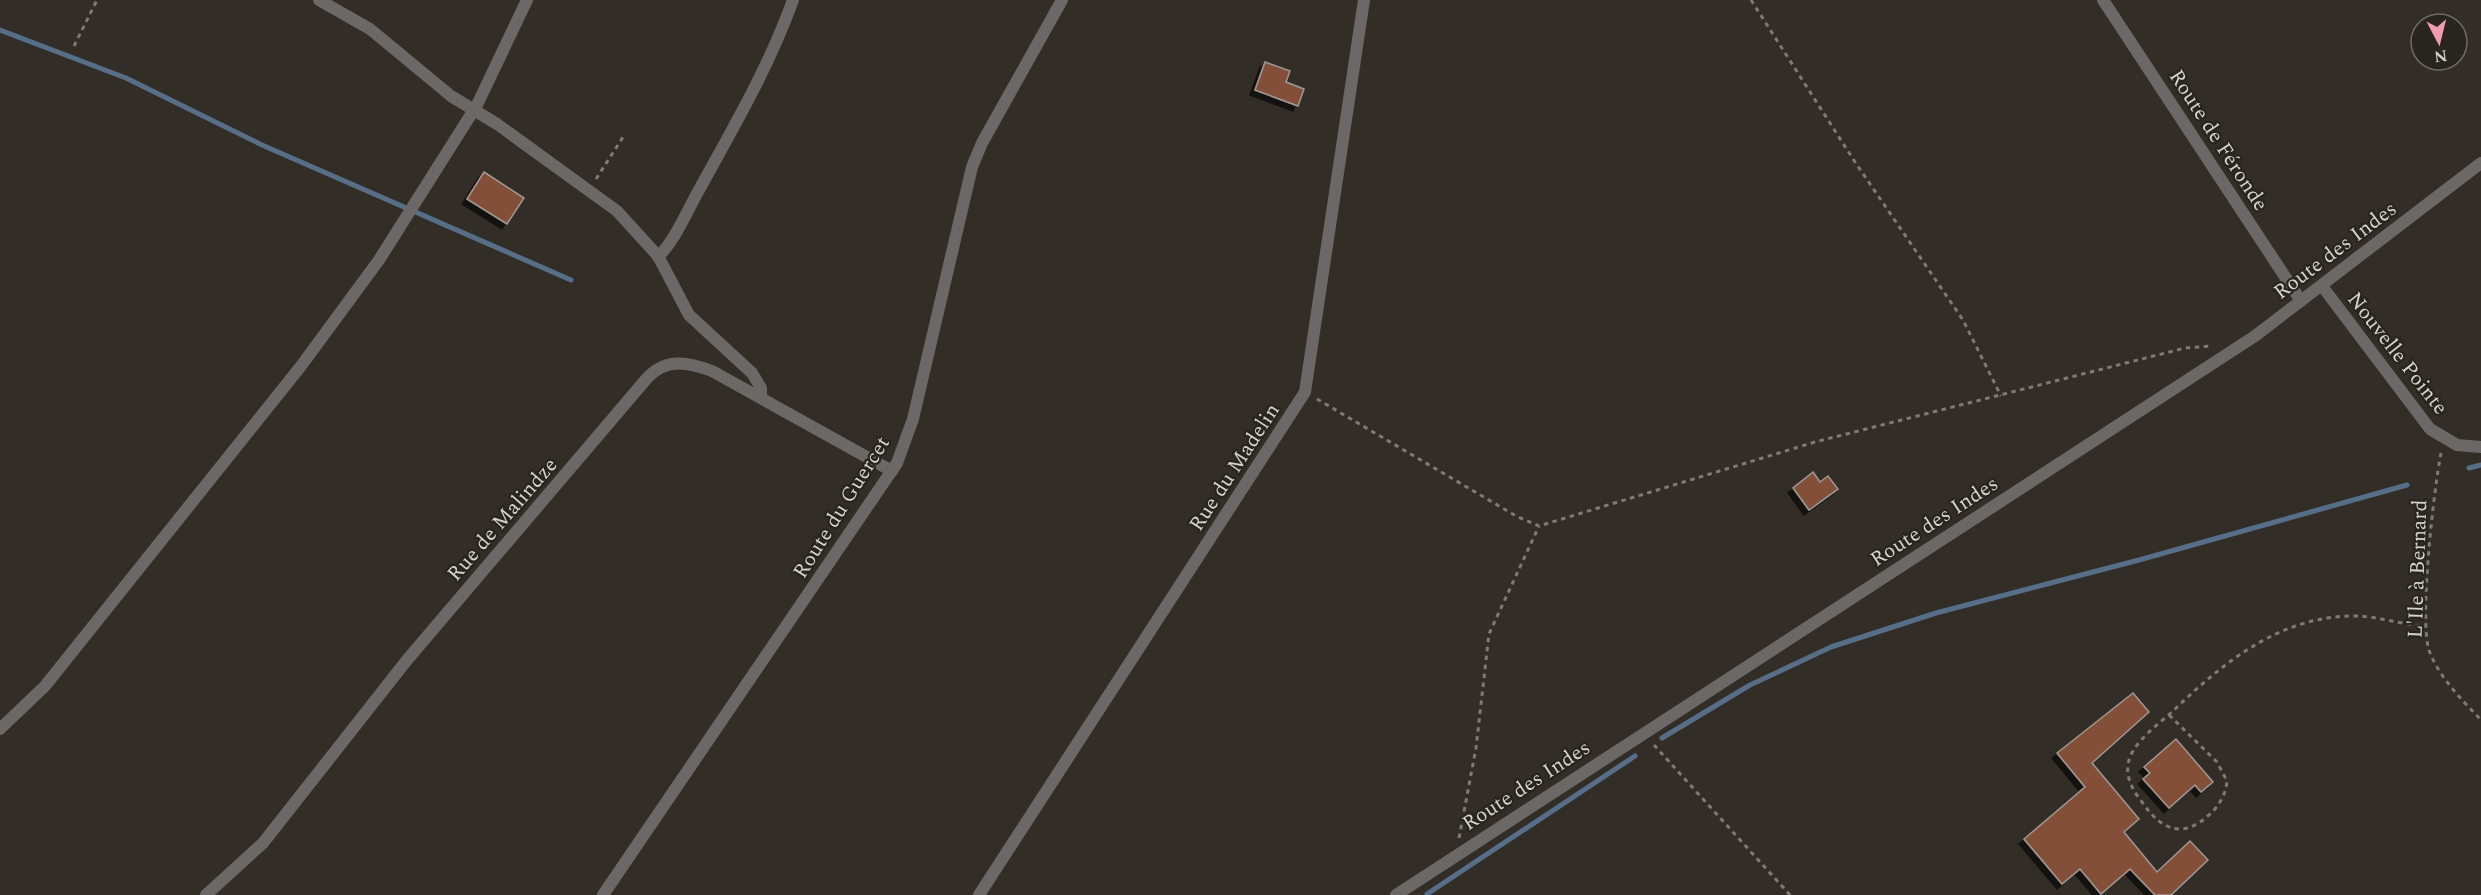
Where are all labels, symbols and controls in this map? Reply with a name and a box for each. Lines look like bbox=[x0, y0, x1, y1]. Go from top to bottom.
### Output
north arrow bbox=[2409, 12, 2469, 72]
text: N bbox=[2433, 43, 2449, 69]
street label: Route de Féronde bbox=[2160, 63, 2276, 218]
street label: Route des Indes bbox=[2267, 194, 2404, 308]
street label: Nouvelle Pointe bbox=[2339, 285, 2456, 422]
street label: Rue du Madelin bbox=[1181, 397, 1288, 538]
street label: Route du Guercet bbox=[785, 430, 899, 585]
street label: Rue de Malindze bbox=[440, 451, 566, 589]
street label: Route des Indes bbox=[1864, 468, 2005, 575]
street label: L'Ile à Bernard bbox=[2400, 499, 2436, 639]
street label: Route des Indes bbox=[1456, 732, 1597, 839]

